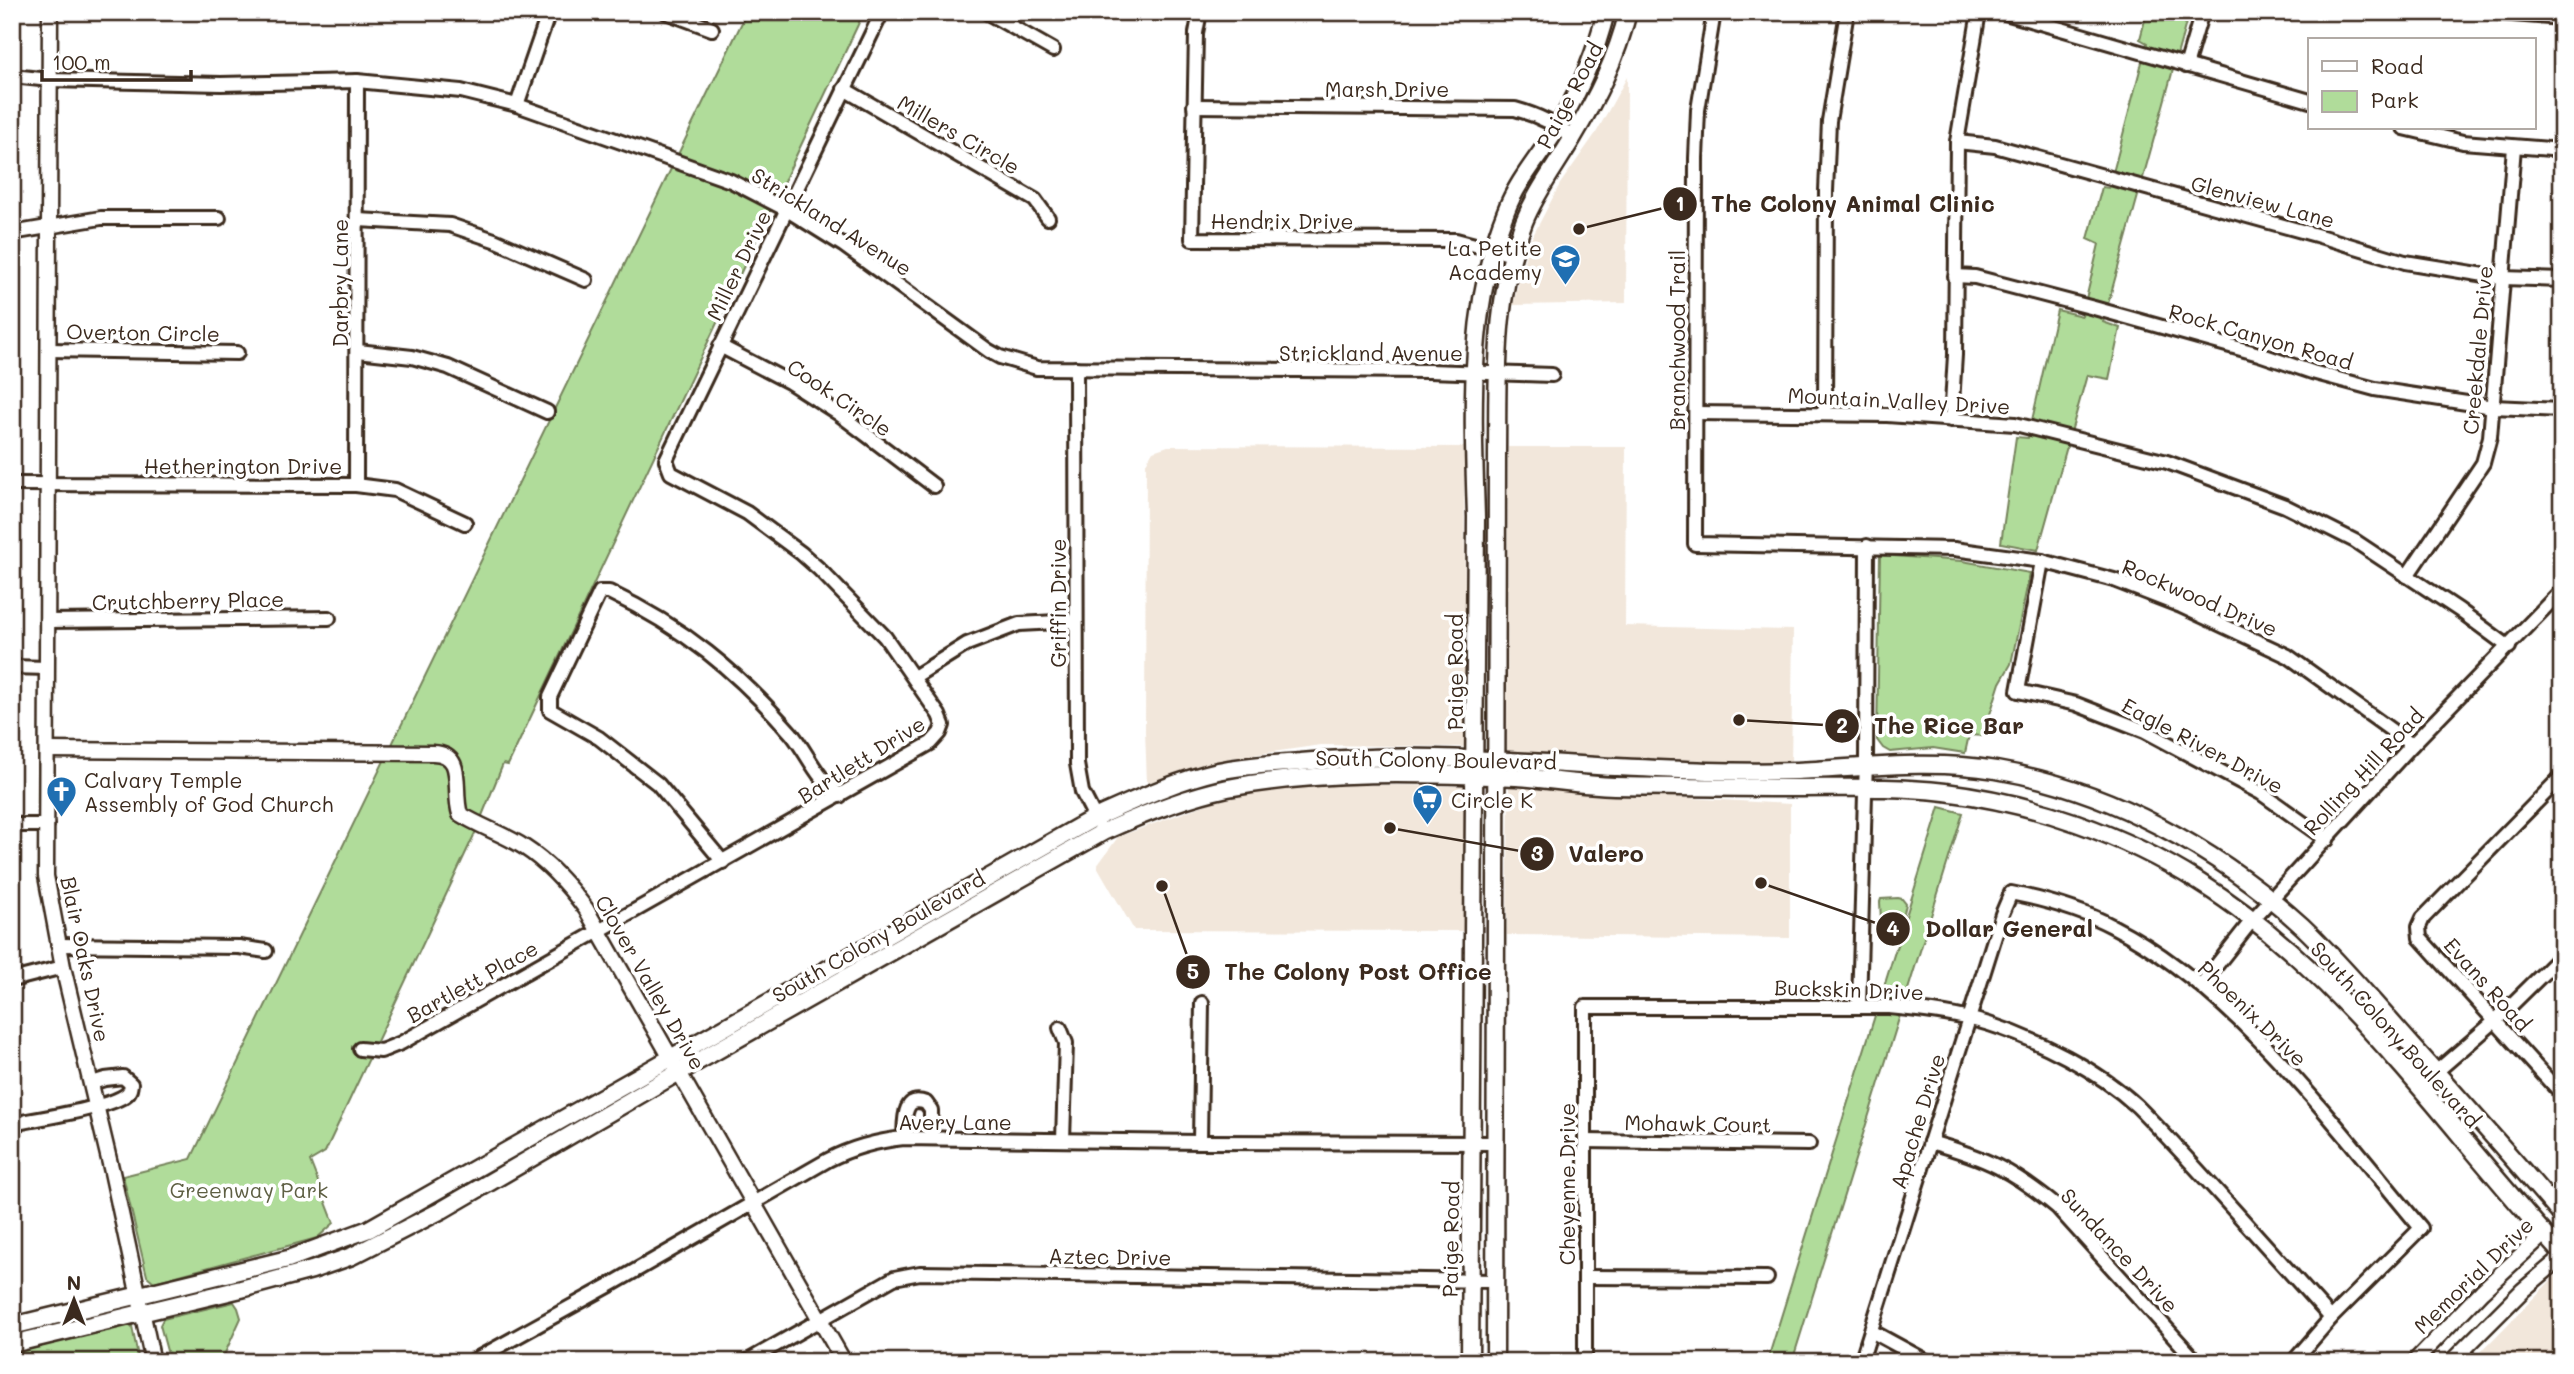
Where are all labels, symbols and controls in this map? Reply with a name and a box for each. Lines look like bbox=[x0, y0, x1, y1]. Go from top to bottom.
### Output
street label: Paige Road bbox=[1530, 37, 1608, 153]
scale bar bbox=[42, 38, 191, 82]
legend bbox=[2308, 38, 2536, 130]
text: 100 m bbox=[52, 48, 111, 75]
text: Road bbox=[2371, 52, 2423, 79]
street label: Marsh Drive bbox=[1325, 75, 1449, 102]
text: Park bbox=[2371, 86, 2419, 113]
street label: Millers Circle bbox=[893, 88, 1025, 180]
street label: Strickland Avenue bbox=[747, 161, 917, 281]
street label: Glenview Lane bbox=[2188, 169, 2338, 233]
callout: The Colony Animal Clinic bbox=[1662, 182, 2009, 226]
text: The Colony Animal Clinic bbox=[1711, 188, 1995, 218]
text: 1 bbox=[1675, 189, 1685, 216]
street label: Miller Drive bbox=[700, 205, 776, 325]
street label: Hendrix Drive bbox=[1211, 207, 1353, 234]
street label: Darbry Lane bbox=[326, 219, 353, 347]
place label: La Petite Academy bbox=[1447, 234, 1542, 285]
school or university icon: La Petite Academy bbox=[1548, 242, 1582, 286]
street label: Branchwood Trail bbox=[1663, 250, 1690, 430]
street label: Creekdale Drive bbox=[2456, 264, 2498, 436]
street label: Rock Canyon Road bbox=[2166, 297, 2356, 375]
street label: Overton Circle bbox=[66, 317, 220, 347]
street label: Strickland Avenue bbox=[1279, 339, 1463, 366]
street label: Cook Circle bbox=[783, 352, 897, 442]
street label: Mountain Valley Drive bbox=[1787, 381, 2011, 419]
street label: Hetherington Drive bbox=[144, 452, 342, 479]
street label: Griffin Drive bbox=[1044, 538, 1071, 668]
street label: Rockwood Drive bbox=[2118, 552, 2282, 642]
street label: Crutchberry Place bbox=[92, 585, 284, 615]
street label: Paige Road bbox=[1441, 614, 1468, 730]
street label: Eagle River Drive bbox=[2118, 691, 2288, 799]
street label: Rolling Hill Road bbox=[2297, 702, 2429, 840]
callout: The Rice Bar bbox=[1825, 704, 2038, 748]
street label: Bartlett Drive bbox=[792, 709, 930, 809]
text: The Rice Bar bbox=[1874, 710, 2024, 740]
text: 2 bbox=[1836, 711, 1848, 738]
street label: South Colony Boulevard bbox=[1315, 743, 1557, 775]
place label: Calvary Temple Assembly of God Church bbox=[84, 766, 333, 817]
church icon: Calvary Temple Assembly of God Church bbox=[44, 774, 78, 818]
supermarket icon: Circle K bbox=[1411, 782, 1445, 826]
place label: Circle K bbox=[1451, 786, 1533, 813]
callout: Valero bbox=[1519, 832, 1657, 876]
text: Valero bbox=[1568, 838, 1644, 868]
text: 3 bbox=[1531, 839, 1543, 866]
street label: South Colony Boulevard bbox=[767, 864, 989, 1008]
street label: Blair Oaks Drive bbox=[55, 874, 117, 1044]
street label: Clover Valley Drive bbox=[590, 890, 712, 1074]
callout: Dollar General bbox=[1876, 907, 2107, 951]
text: Dollar General bbox=[1925, 913, 2093, 943]
text: 4 bbox=[1886, 914, 1900, 941]
street label: Evans Road bbox=[2439, 931, 2537, 1037]
street label: Bartlett Place bbox=[402, 934, 542, 1028]
street label: South Colony Boulevard bbox=[2305, 935, 2487, 1133]
callout: The Colony Post Office bbox=[1175, 950, 1506, 994]
street label: Phoenix Drive bbox=[2193, 954, 2313, 1072]
text: The Colony Post Office bbox=[1224, 956, 1492, 986]
text: 5 bbox=[1187, 957, 1199, 984]
street label: Buckskin Drive bbox=[1774, 973, 1924, 1005]
street label: Apache Drive bbox=[1884, 1050, 1950, 1192]
street label: Cheyenne Drive bbox=[1553, 1103, 1580, 1265]
street label: Avery Lane bbox=[898, 1108, 1012, 1135]
street label: Mohawk Court bbox=[1624, 1108, 1772, 1138]
park label: Greenway Park bbox=[170, 1176, 328, 1203]
street label: Paige Road bbox=[1435, 1180, 1465, 1298]
street label: Sundance Drive bbox=[2055, 1182, 2185, 1318]
street label: Memorial Drive bbox=[2407, 1211, 2539, 1339]
street label: Aztec Drive bbox=[1048, 1241, 1172, 1271]
north arrow bbox=[38, 1266, 108, 1336]
text: N bbox=[67, 1270, 81, 1295]

